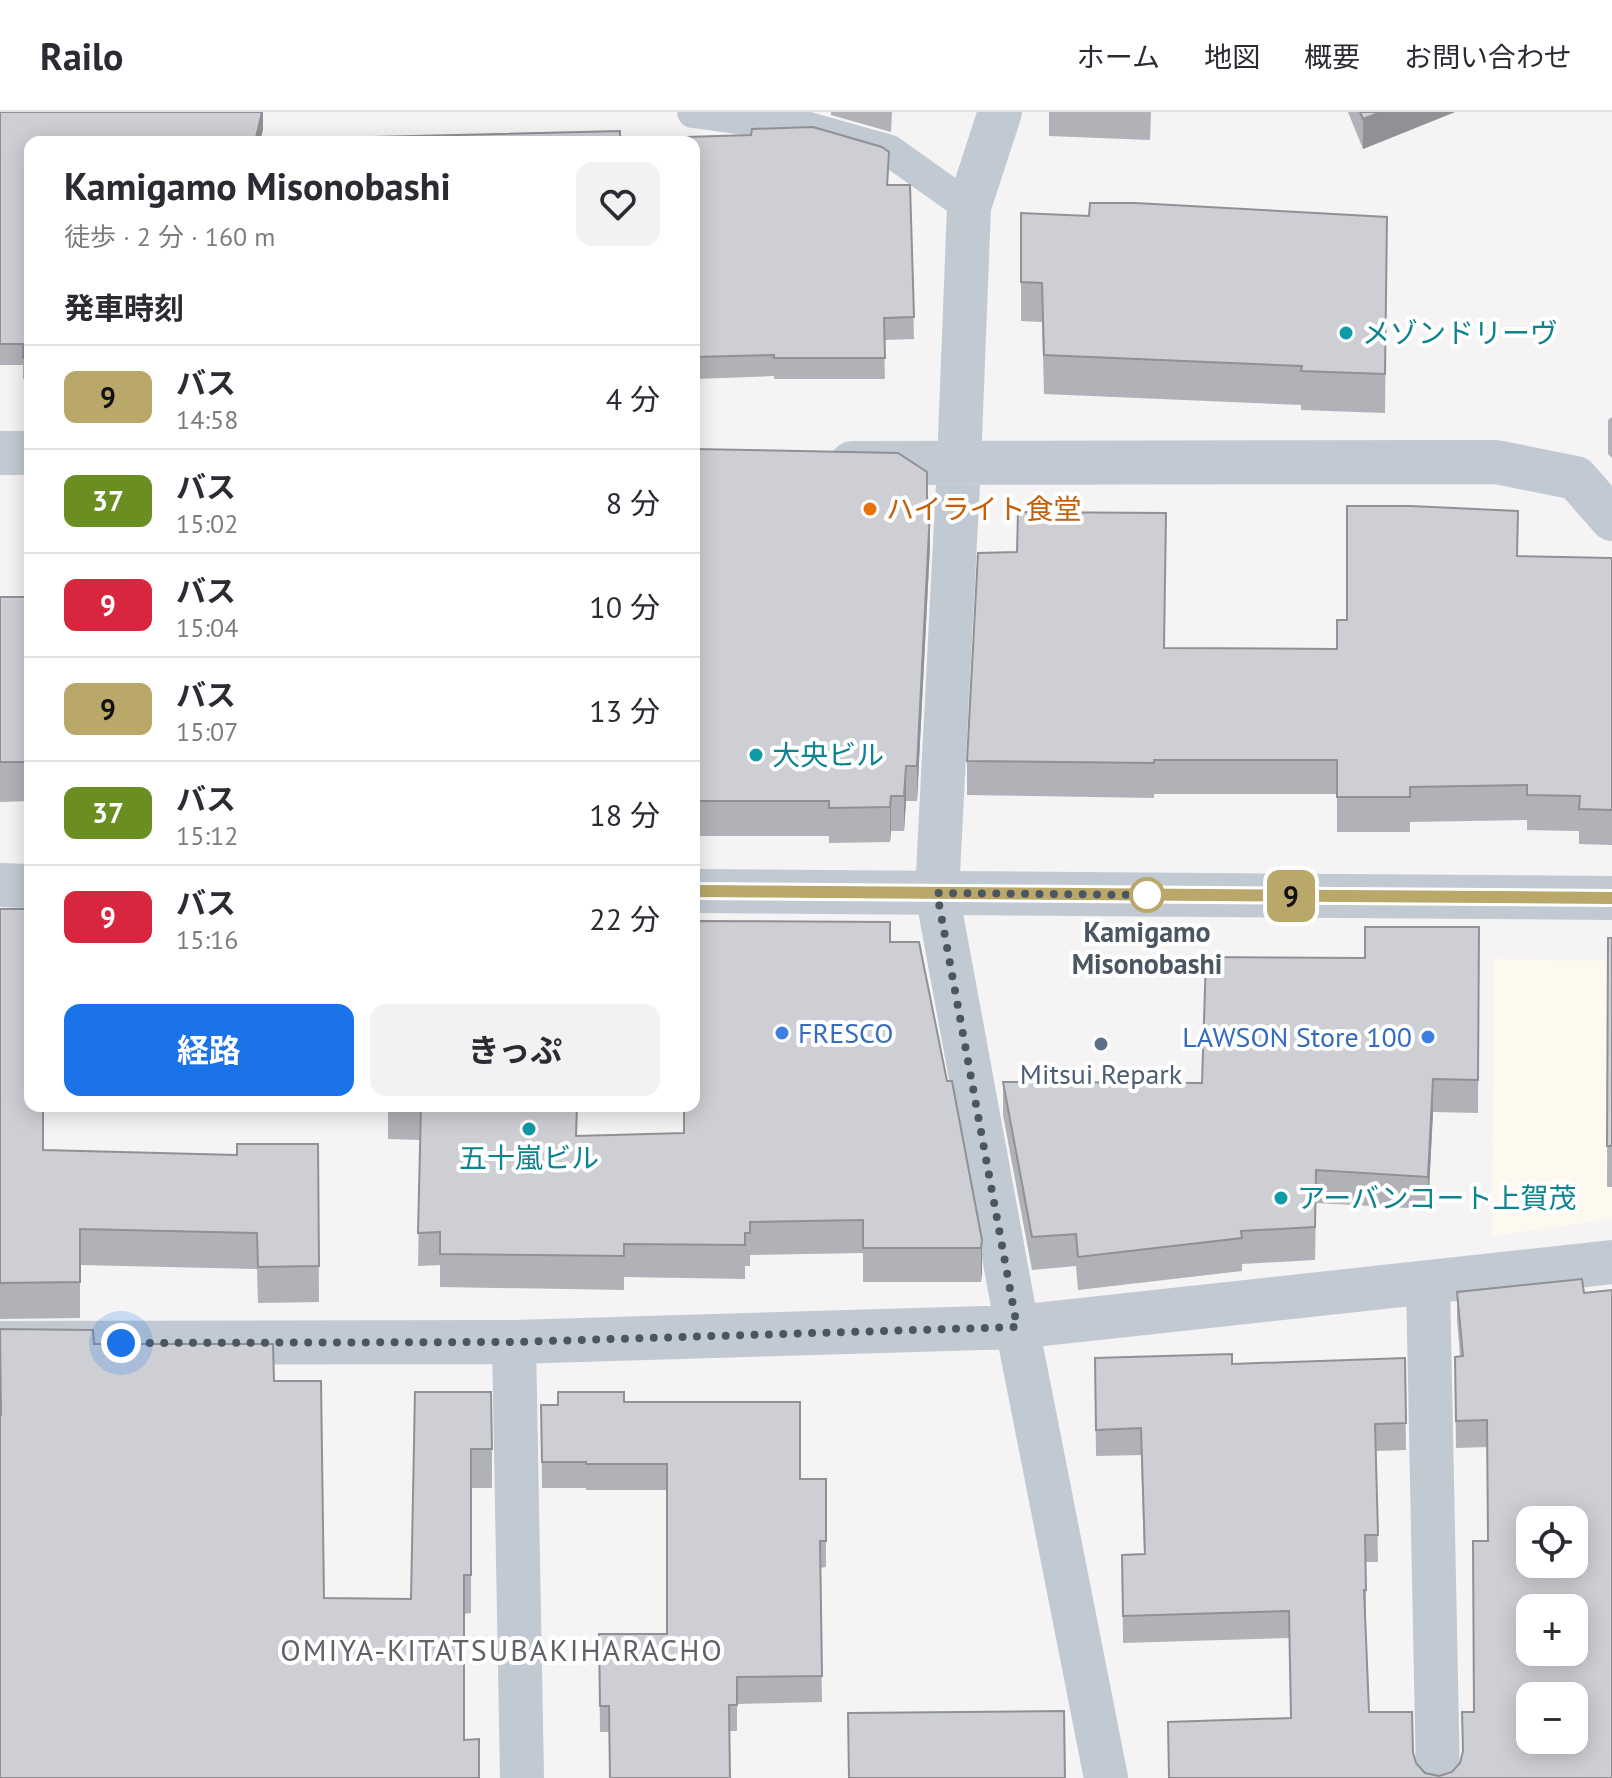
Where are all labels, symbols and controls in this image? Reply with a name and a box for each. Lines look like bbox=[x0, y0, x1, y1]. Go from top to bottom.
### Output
text: Railo bbox=[40, 31, 124, 80]
text: ホーム bbox=[1077, 38, 1160, 75]
text: 地図 bbox=[1204, 38, 1260, 75]
text: 概要 bbox=[1304, 38, 1360, 75]
text: お問い合わせ bbox=[1404, 38, 1572, 75]
text: Kamigamo Misonobashi bbox=[64, 161, 451, 210]
button: heart bbox=[576, 162, 660, 246]
text: 徒歩 · 2 分 · 160 m bbox=[64, 220, 275, 253]
text: 発車時刻 bbox=[64, 288, 184, 327]
place label: メゾンドリーヴ bbox=[1362, 314, 1558, 351]
marker: メゾンドリーヴ bbox=[1337, 324, 1355, 342]
text: バス bbox=[176, 363, 236, 402]
text: 9 bbox=[100, 378, 116, 415]
text: 4 分 bbox=[606, 379, 660, 418]
text: 14:58 bbox=[176, 403, 238, 436]
text: バス bbox=[176, 467, 236, 506]
text: 37 bbox=[92, 482, 124, 519]
text: 8 分 bbox=[606, 483, 660, 522]
place label: ハイライト食堂 bbox=[886, 490, 1081, 527]
marker: ハイライト食堂 bbox=[861, 500, 879, 518]
text: 15:02 bbox=[176, 507, 238, 540]
text: バス bbox=[176, 571, 236, 610]
text: 9 bbox=[100, 586, 116, 623]
text: 10 分 bbox=[589, 587, 660, 626]
text: 15:04 bbox=[176, 611, 238, 644]
text: バス bbox=[176, 675, 236, 714]
text: 9 bbox=[100, 690, 116, 727]
text: 13 分 bbox=[589, 691, 660, 730]
text: 15:07 bbox=[176, 715, 238, 748]
place label: 大央ビル bbox=[772, 736, 884, 773]
marker: 大央ビル bbox=[747, 746, 765, 764]
text: バス bbox=[176, 779, 236, 818]
text: 37 bbox=[92, 794, 124, 831]
text: 18 分 bbox=[589, 795, 660, 834]
text: 15:12 bbox=[176, 819, 238, 852]
line badge: 9 bbox=[1265, 870, 1317, 922]
text: 9 bbox=[1283, 877, 1299, 914]
marker: Kamigamo Misonobashi bbox=[1130, 878, 1164, 912]
text: バス bbox=[176, 883, 236, 922]
text: 9 bbox=[100, 898, 116, 935]
text: 22 分 bbox=[589, 899, 660, 938]
place label: Kamigamo Misonobashi bbox=[1072, 913, 1222, 982]
text: 15:16 bbox=[176, 923, 238, 956]
button: 経路 bbox=[64, 1004, 354, 1096]
button: きっぷ bbox=[370, 1004, 660, 1096]
place label: FRESCO bbox=[798, 1014, 893, 1051]
place label: LAWSON Store 100 bbox=[1182, 1018, 1412, 1055]
marker: FRESCO bbox=[773, 1024, 791, 1042]
marker: LAWSON Store 100 bbox=[1419, 1028, 1437, 1046]
marker: Mitsui Repark bbox=[1092, 1035, 1110, 1053]
place label: Mitsui Repark bbox=[1020, 1055, 1183, 1092]
marker: 五十嵐ビル bbox=[520, 1120, 538, 1138]
place label: 五十嵐ビル bbox=[459, 1139, 599, 1176]
place label: アーバンコート上賀茂 bbox=[1297, 1179, 1576, 1216]
marker: アーバンコート上賀茂 bbox=[1272, 1189, 1290, 1207]
your location bbox=[101, 1323, 141, 1363]
map controls bbox=[1516, 1506, 1588, 1754]
button: locate bbox=[1516, 1506, 1588, 1578]
button: + bbox=[1516, 1594, 1588, 1666]
district label: OMIYA-KITATSUBAKIHARACHO bbox=[280, 1630, 724, 1669]
button: − bbox=[1516, 1682, 1588, 1754]

